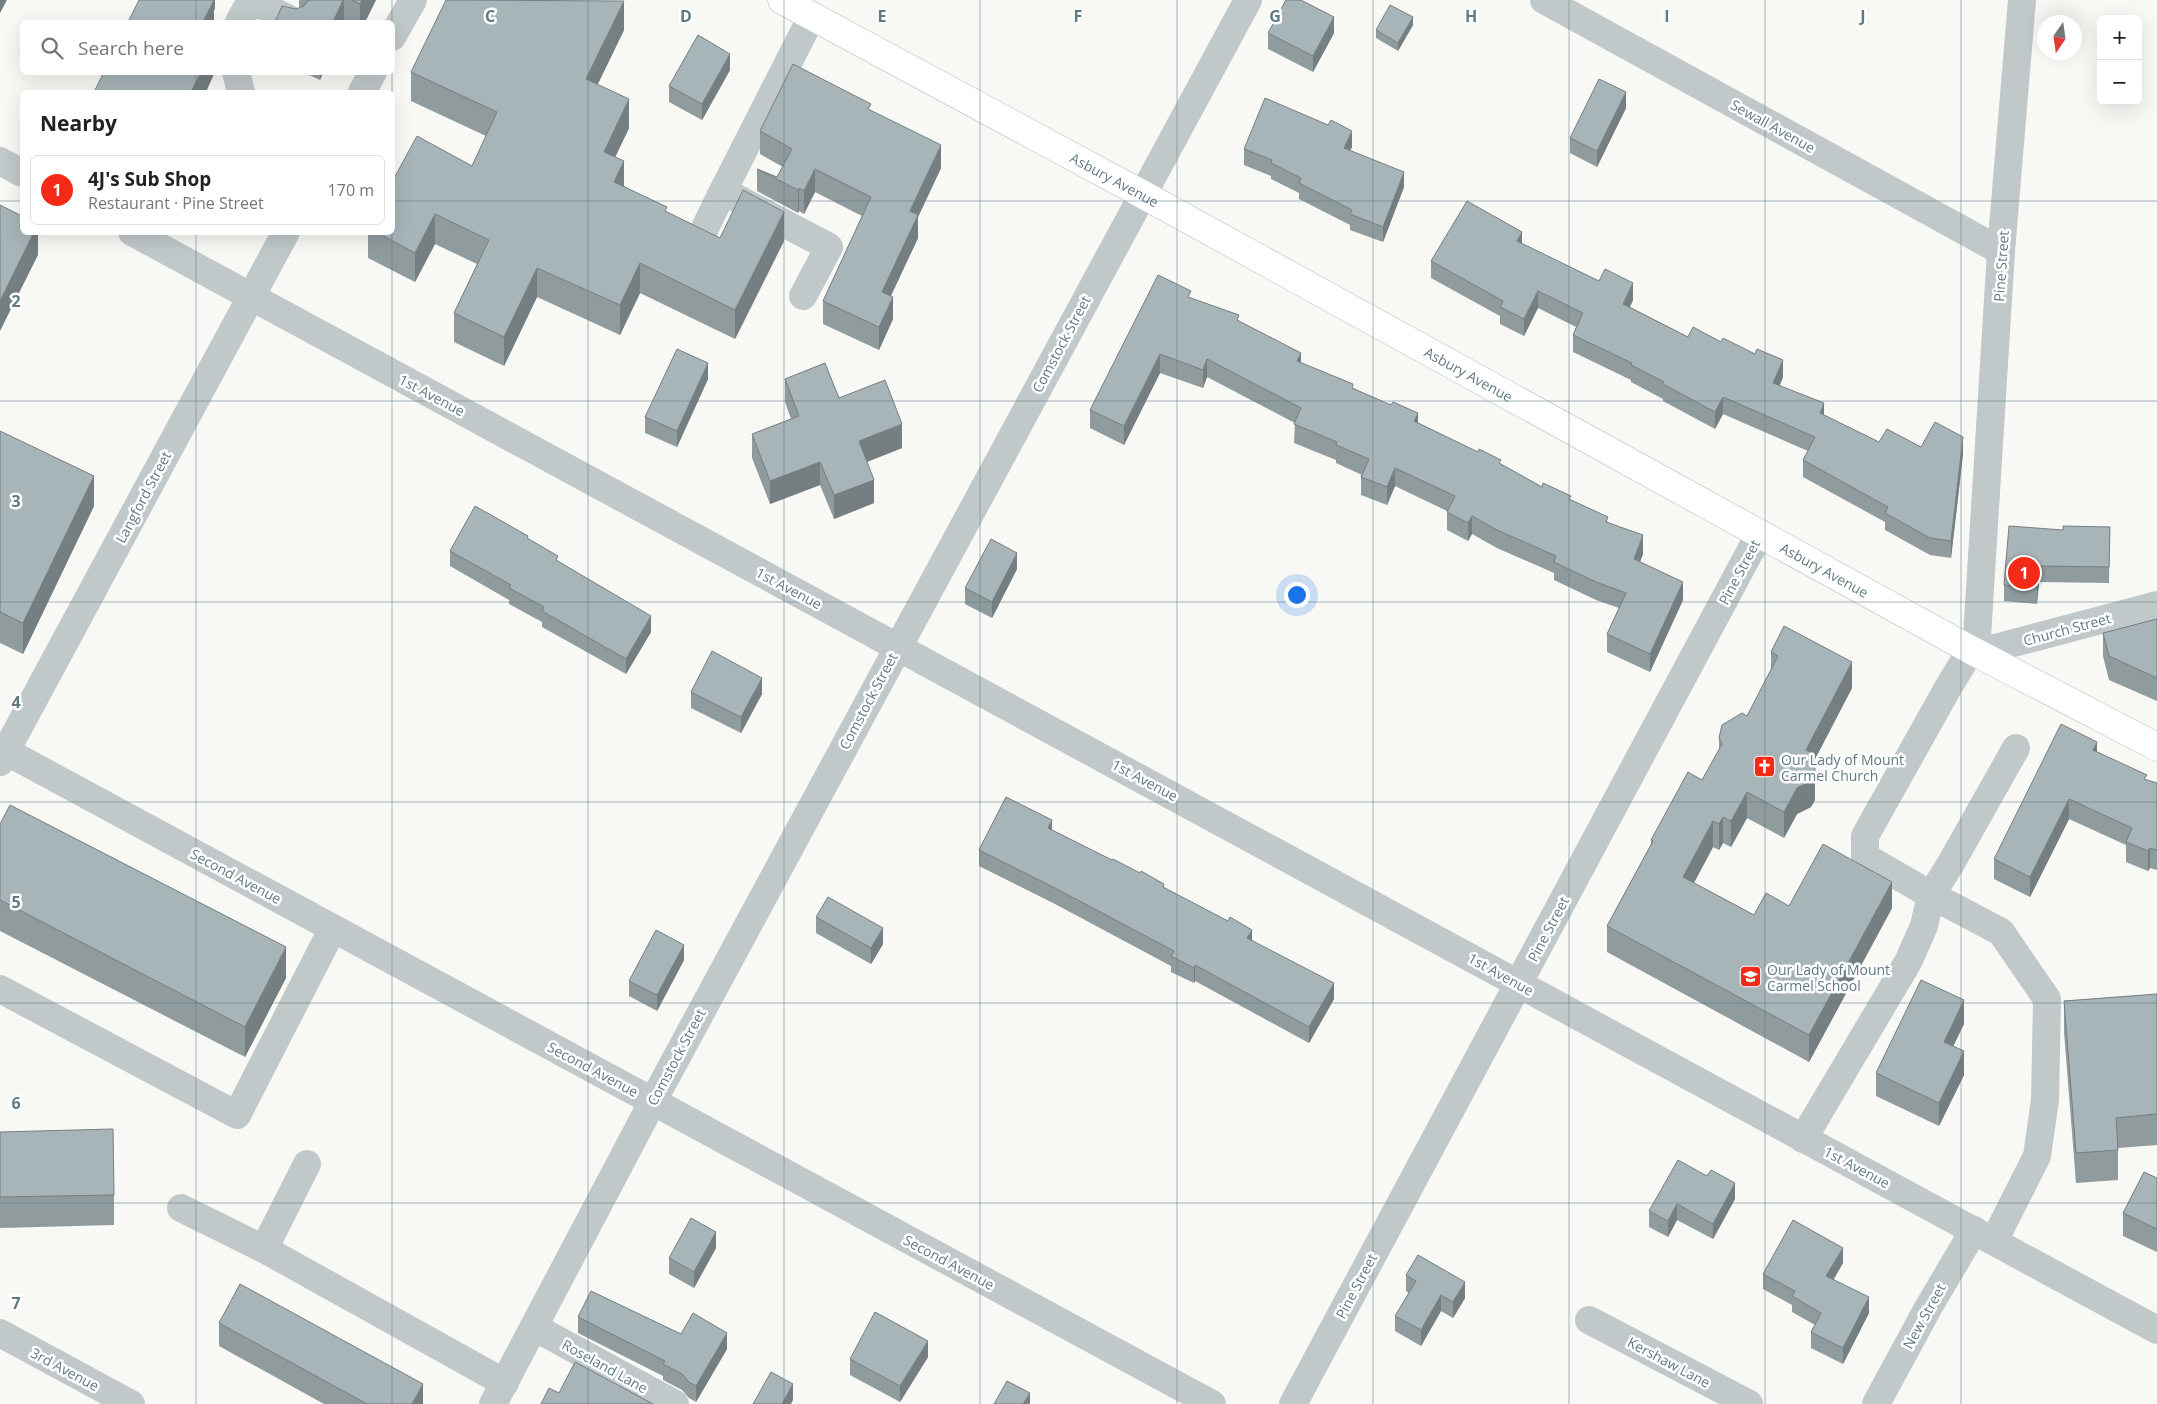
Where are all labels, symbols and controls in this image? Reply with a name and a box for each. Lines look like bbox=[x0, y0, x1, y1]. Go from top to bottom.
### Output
text: C bbox=[485, 5, 495, 27]
text: D bbox=[680, 5, 692, 27]
text: E bbox=[878, 5, 887, 27]
text: F bbox=[1074, 5, 1082, 27]
text: G bbox=[1269, 5, 1281, 27]
text: H bbox=[1465, 5, 1477, 27]
text: I bbox=[1664, 5, 1670, 27]
text: J bbox=[1858, 5, 1866, 27]
north arrow bbox=[2037, 15, 2082, 60]
map controls bbox=[2097, 15, 2142, 105]
button: + bbox=[2097, 15, 2142, 60]
search box bbox=[20, 20, 395, 75]
icon: search bbox=[38, 34, 66, 62]
text: Search here bbox=[78, 35, 184, 61]
button: − bbox=[2097, 60, 2142, 105]
street label: Sewall Avenue bbox=[1727, 95, 1819, 157]
text: Nearby bbox=[40, 109, 117, 137]
street label: Asbury Avenue bbox=[1067, 148, 1162, 211]
text: 4J's Sub Shop bbox=[88, 166, 211, 192]
text: 1 bbox=[52, 179, 62, 201]
text: 170 m bbox=[328, 179, 374, 201]
text: Restaurant · Pine Street bbox=[88, 192, 264, 214]
street label: Pine Street bbox=[1989, 230, 2013, 302]
text: 2 bbox=[11, 290, 21, 312]
street label: Comstock Street bbox=[1027, 292, 1095, 396]
street label: Asbury Avenue bbox=[1421, 342, 1516, 406]
street label: 1st Avenue bbox=[396, 370, 468, 420]
street label: Langford Street bbox=[111, 448, 175, 546]
text: 3 bbox=[11, 490, 21, 512]
street label: Pine Street bbox=[1714, 536, 1764, 608]
street label: Asbury Avenue bbox=[1777, 538, 1872, 601]
pin: 1 bbox=[2008, 554, 2040, 592]
street label: 1st Avenue bbox=[753, 563, 825, 613]
your location bbox=[1284, 582, 1310, 608]
street label: Church Street bbox=[2021, 608, 2113, 650]
street label: Comstock Street bbox=[834, 649, 902, 753]
text: 4 bbox=[11, 691, 21, 713]
place label: Our Lady of Mount Carmel Church bbox=[1781, 750, 1904, 785]
street label: 1st Avenue bbox=[1109, 755, 1181, 805]
church icon: Our Lady of Mount Carmel Church bbox=[1753, 755, 1777, 779]
street label: Second Avenue bbox=[187, 844, 285, 908]
text: 5 bbox=[11, 891, 21, 913]
street label: Pine Street bbox=[1523, 893, 1573, 965]
street label: 1st Avenue bbox=[1465, 948, 1537, 1000]
place label: Our Lady of Mount Carmel School bbox=[1767, 960, 1890, 995]
school or university icon: Our Lady of Mount Carmel School bbox=[1739, 965, 1763, 989]
street label: Comstock Street bbox=[642, 1005, 710, 1109]
street label: Second Avenue bbox=[544, 1037, 642, 1101]
text: 6 bbox=[11, 1092, 21, 1114]
street label: 1st Avenue bbox=[1821, 1142, 1893, 1192]
street label: Second Avenue bbox=[900, 1230, 998, 1294]
street label: Pine Street bbox=[1331, 1250, 1381, 1322]
street label: New Street bbox=[1898, 1280, 1950, 1352]
text: 7 bbox=[11, 1292, 21, 1314]
street label: Kershaw Lane bbox=[1624, 1332, 1714, 1392]
street label: Roseland Lane bbox=[559, 1335, 651, 1397]
street label: 3rd Avenue bbox=[28, 1343, 103, 1395]

